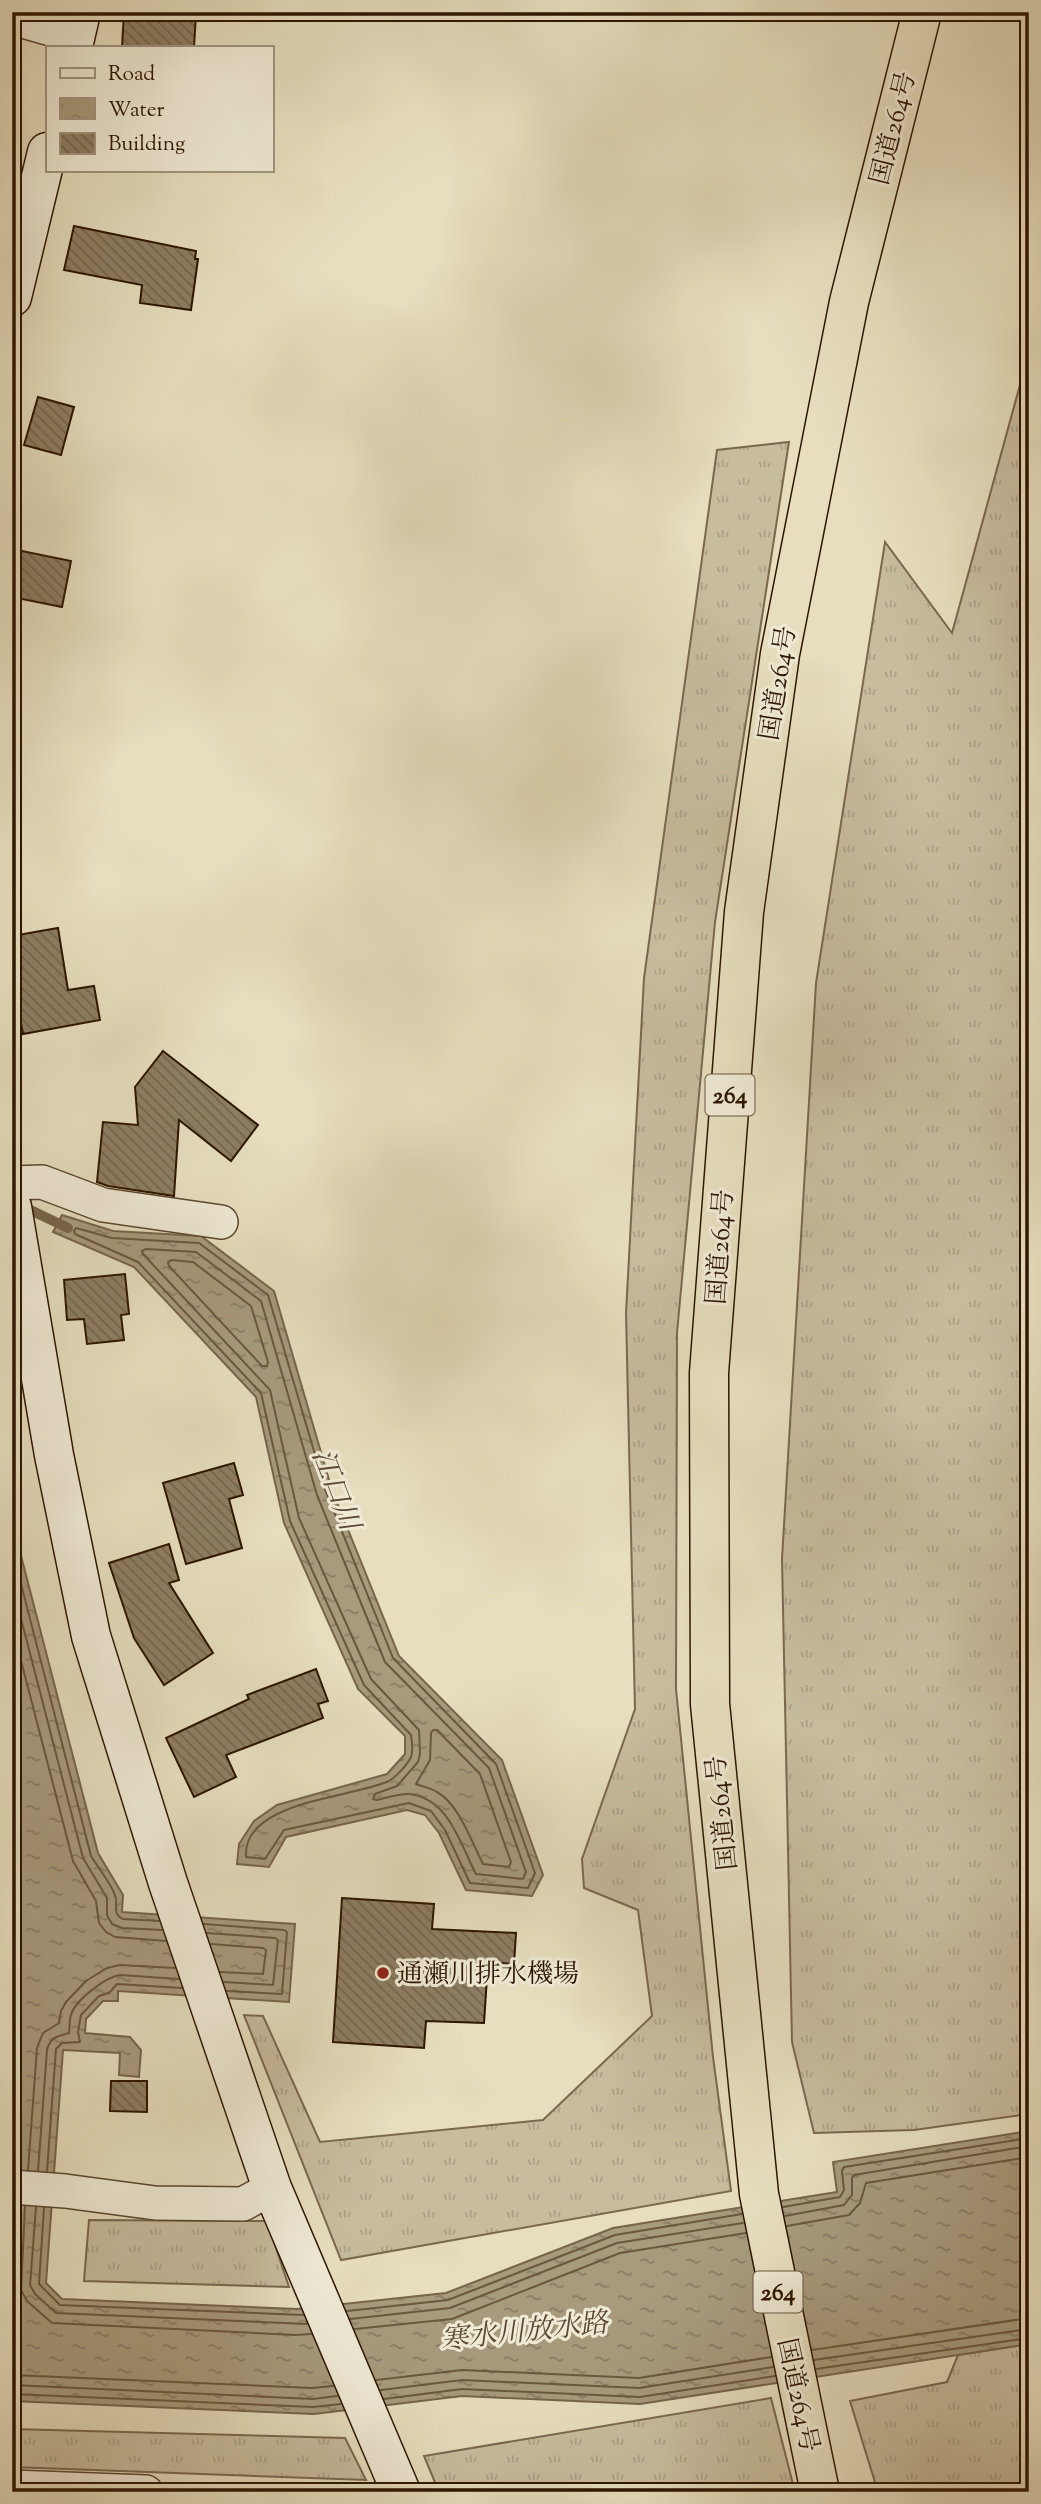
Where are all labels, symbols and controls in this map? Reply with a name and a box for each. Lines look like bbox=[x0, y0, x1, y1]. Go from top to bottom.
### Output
legend bbox=[46, 46, 273, 172]
text: Road bbox=[108, 60, 155, 90]
street label: 国道264号 bbox=[862, 68, 926, 189]
text: Water bbox=[108, 96, 165, 126]
text: Building bbox=[108, 130, 185, 160]
street label: 国道264号 bbox=[752, 623, 807, 743]
road number: 264 bbox=[706, 1074, 754, 1115]
street label: 国道264号 bbox=[699, 1188, 744, 1306]
water label: 江口川 bbox=[300, 1444, 369, 1539]
street label: 国道264号 bbox=[699, 1753, 748, 1872]
place label: 通瀬川排水機場 bbox=[397, 1957, 579, 1994]
marker: 通瀬川排水機場 bbox=[375, 1965, 391, 1981]
road number: 264 bbox=[754, 2272, 802, 2312]
water label: 寒水川放水路 bbox=[439, 2304, 612, 2362]
street label: 国道264号 bbox=[766, 2335, 827, 2456]

